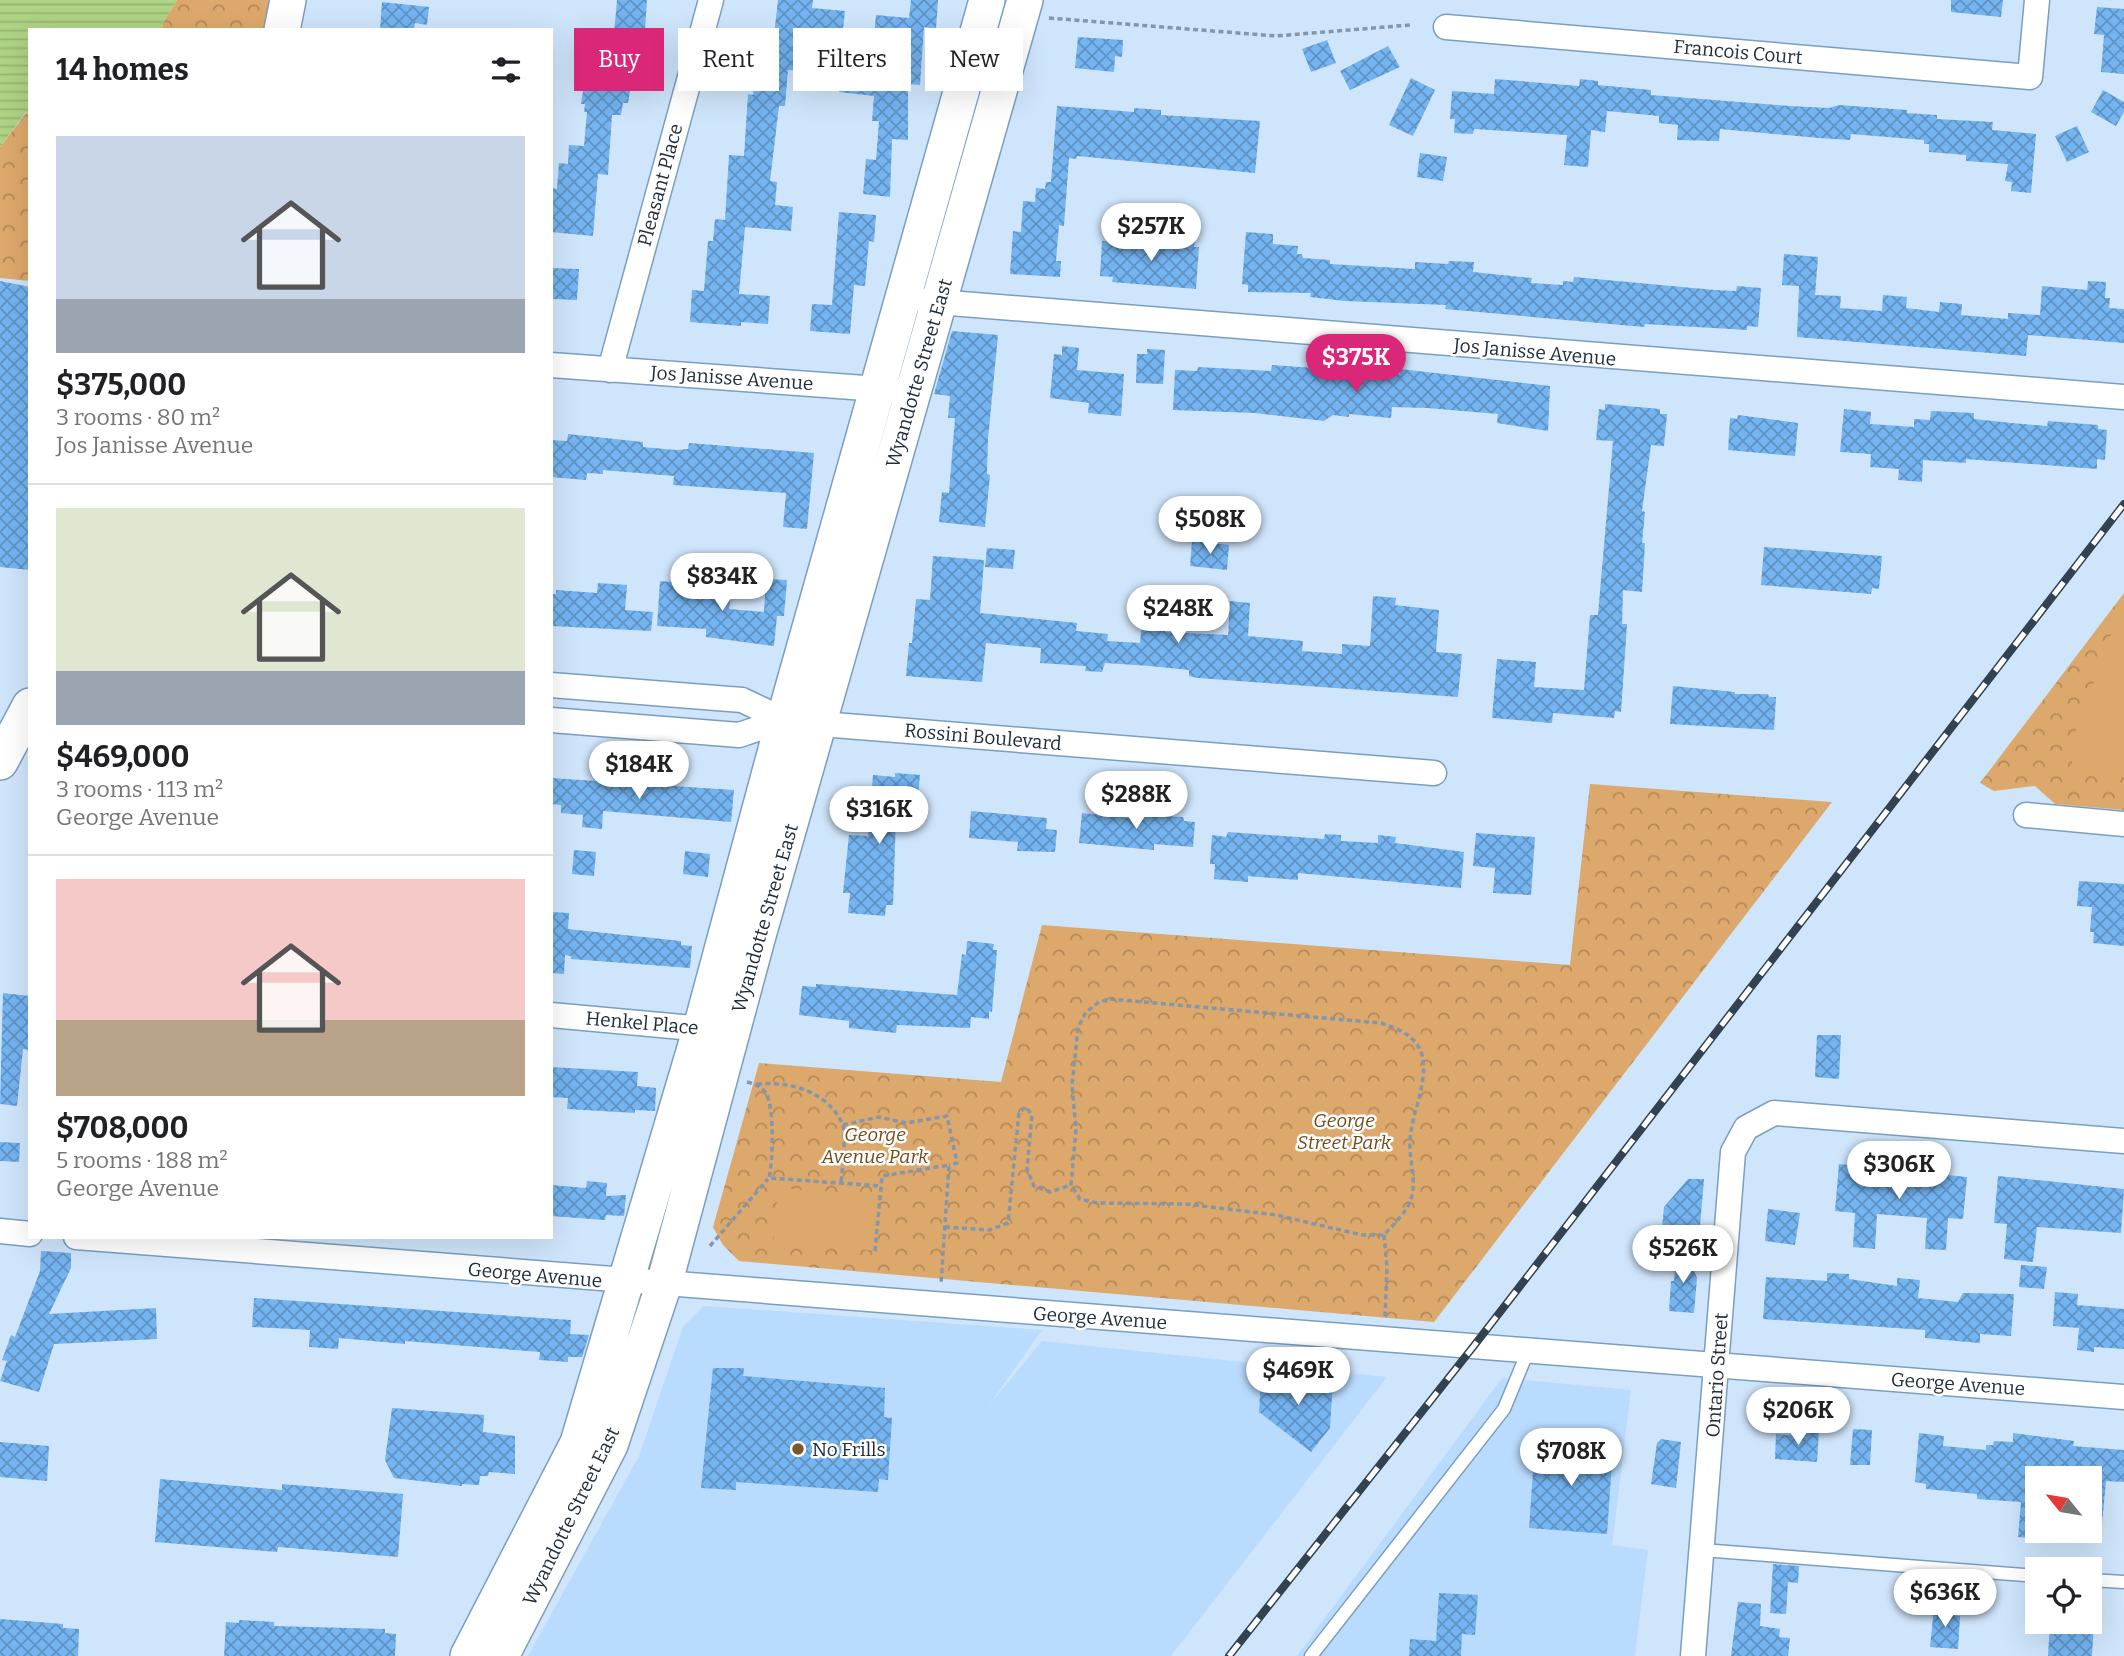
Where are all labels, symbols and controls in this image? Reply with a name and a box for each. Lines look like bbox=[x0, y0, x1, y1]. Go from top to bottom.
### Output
chip: Buy bbox=[574, 28, 664, 91]
chip: Rent bbox=[678, 28, 779, 91]
chip: Filters bbox=[793, 28, 911, 91]
chip: New bbox=[925, 28, 1023, 91]
street label: Francois Court bbox=[1673, 35, 1803, 69]
icon: filters bbox=[487, 51, 525, 89]
text: 14 homes bbox=[56, 52, 189, 88]
street label: Pleasant Place bbox=[633, 121, 687, 249]
icon: home bbox=[228, 182, 354, 308]
pin: $257K bbox=[1102, 204, 1200, 263]
text: $257K bbox=[1117, 212, 1185, 240]
street label: Wyandotte Street East bbox=[881, 276, 957, 470]
street label: Jos Janisse Avenue bbox=[1452, 333, 1617, 371]
pin: $375K bbox=[1307, 334, 1405, 394]
text: $375K bbox=[1322, 343, 1390, 371]
street label: Jos Janisse Avenue bbox=[649, 361, 814, 395]
text: $375,000 bbox=[56, 367, 186, 403]
text: 3 rooms · 80 m² bbox=[56, 403, 220, 431]
text: Jos Janisse Avenue bbox=[56, 431, 253, 459]
pin: $508K bbox=[1161, 496, 1259, 556]
text: $508K bbox=[1174, 505, 1246, 533]
icon: home bbox=[228, 554, 354, 680]
pin: $834K bbox=[673, 554, 771, 613]
text: $834K bbox=[686, 562, 758, 590]
pin: $248K bbox=[1129, 586, 1227, 645]
text: $248K bbox=[1143, 594, 1213, 622]
street label: Rossini Boulevard bbox=[903, 719, 1063, 755]
text: $469,000 bbox=[56, 739, 190, 775]
pin: $184K bbox=[590, 742, 688, 801]
text: $184K bbox=[605, 750, 673, 778]
pin: $288K bbox=[1087, 772, 1185, 831]
text: 3 rooms · 113 m² bbox=[56, 775, 223, 803]
text: $288K bbox=[1101, 780, 1171, 808]
pin: $316K bbox=[830, 786, 928, 846]
text: $316K bbox=[845, 795, 913, 823]
text: George Avenue bbox=[56, 803, 219, 831]
street label: Wyandotte Street East bbox=[727, 821, 803, 1015]
icon: home bbox=[228, 925, 354, 1051]
street label: Henkel Place bbox=[584, 1007, 700, 1039]
park label: George Street Park bbox=[1297, 1109, 1392, 1154]
text: $708,000 bbox=[56, 1110, 189, 1146]
park label: George Avenue Park bbox=[821, 1123, 929, 1168]
pin: $306K bbox=[1850, 1142, 1948, 1201]
text: 5 rooms · 188 m² bbox=[56, 1146, 228, 1174]
text: $306K bbox=[1863, 1150, 1935, 1178]
text: George Avenue bbox=[56, 1174, 219, 1202]
pin: $526K bbox=[1634, 1226, 1732, 1285]
text: $526K bbox=[1648, 1234, 1718, 1262]
street label: George Avenue bbox=[467, 1258, 603, 1292]
street label: George Avenue bbox=[1032, 1302, 1168, 1334]
street label: Ontario Street bbox=[1701, 1312, 1733, 1438]
pin: $469K bbox=[1249, 1348, 1347, 1407]
text: $469K bbox=[1262, 1356, 1334, 1384]
street label: George Avenue bbox=[1890, 1368, 2026, 1400]
pin: $206K bbox=[1749, 1388, 1847, 1447]
text: $206K bbox=[1762, 1396, 1834, 1424]
street label: Wyandotte Street East bbox=[518, 1423, 624, 1609]
pin: $708K bbox=[1522, 1428, 1620, 1488]
text: $708K bbox=[1536, 1437, 1606, 1465]
place label: No Frills bbox=[812, 1438, 886, 1461]
marker: No Frills bbox=[790, 1441, 806, 1457]
north arrow bbox=[2025, 1466, 2102, 1544]
map controls bbox=[2025, 1466, 2102, 1634]
button: locate bbox=[2025, 1557, 2102, 1634]
pin: $636K bbox=[1896, 1570, 1994, 1629]
text: $636K bbox=[1910, 1578, 1980, 1606]

